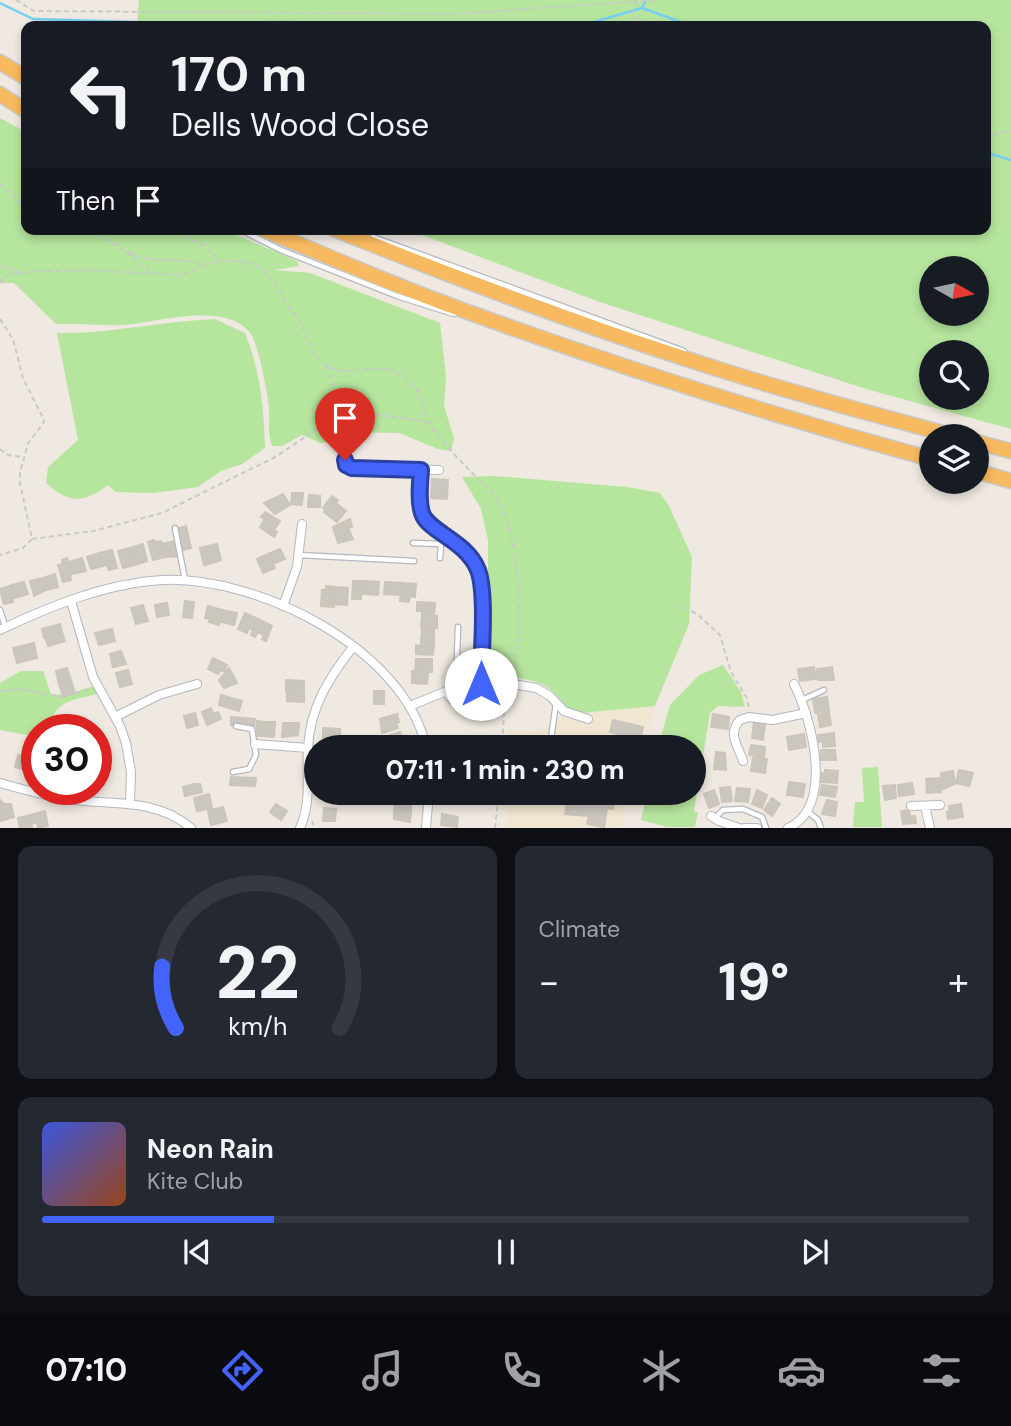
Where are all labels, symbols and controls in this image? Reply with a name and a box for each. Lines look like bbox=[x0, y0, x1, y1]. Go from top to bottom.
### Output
text: 170 m bbox=[171, 42, 307, 106]
icon: left bbox=[56, 49, 147, 140]
text: Dells Wood Close bbox=[171, 104, 429, 146]
icon: arrive bbox=[129, 182, 167, 220]
text: Then bbox=[56, 184, 115, 218]
north arrow bbox=[919, 256, 989, 326]
map controls bbox=[919, 256, 989, 494]
button: search bbox=[919, 340, 989, 410]
pin bbox=[315, 388, 375, 460]
icon: arrive bbox=[326, 399, 364, 437]
button: layers bbox=[919, 424, 989, 494]
position arrow bbox=[444, 647, 518, 721]
speed limit sign: 30 bbox=[21, 714, 112, 805]
text: 07:11 · 1 min · 230 m bbox=[386, 753, 624, 787]
text: Climate bbox=[539, 914, 620, 944]
text: 22 bbox=[215, 927, 299, 1022]
text: 19° bbox=[718, 948, 789, 1016]
text: − bbox=[539, 957, 559, 1007]
text: + bbox=[948, 957, 969, 1007]
text: km/h bbox=[228, 1010, 287, 1043]
text: Neon Rain bbox=[147, 1132, 274, 1166]
text: Kite Club bbox=[147, 1166, 243, 1196]
icon: previous bbox=[178, 1233, 216, 1271]
icon: pause bbox=[487, 1233, 525, 1271]
icon: next bbox=[796, 1233, 834, 1271]
icon: directions bbox=[218, 1346, 267, 1395]
icon: music bbox=[358, 1346, 407, 1395]
icon: phone bbox=[497, 1346, 546, 1395]
icon: climate bbox=[637, 1346, 686, 1395]
icon: car bbox=[777, 1346, 826, 1395]
icon: filters bbox=[917, 1346, 966, 1395]
text: 07:10 bbox=[45, 1349, 127, 1391]

